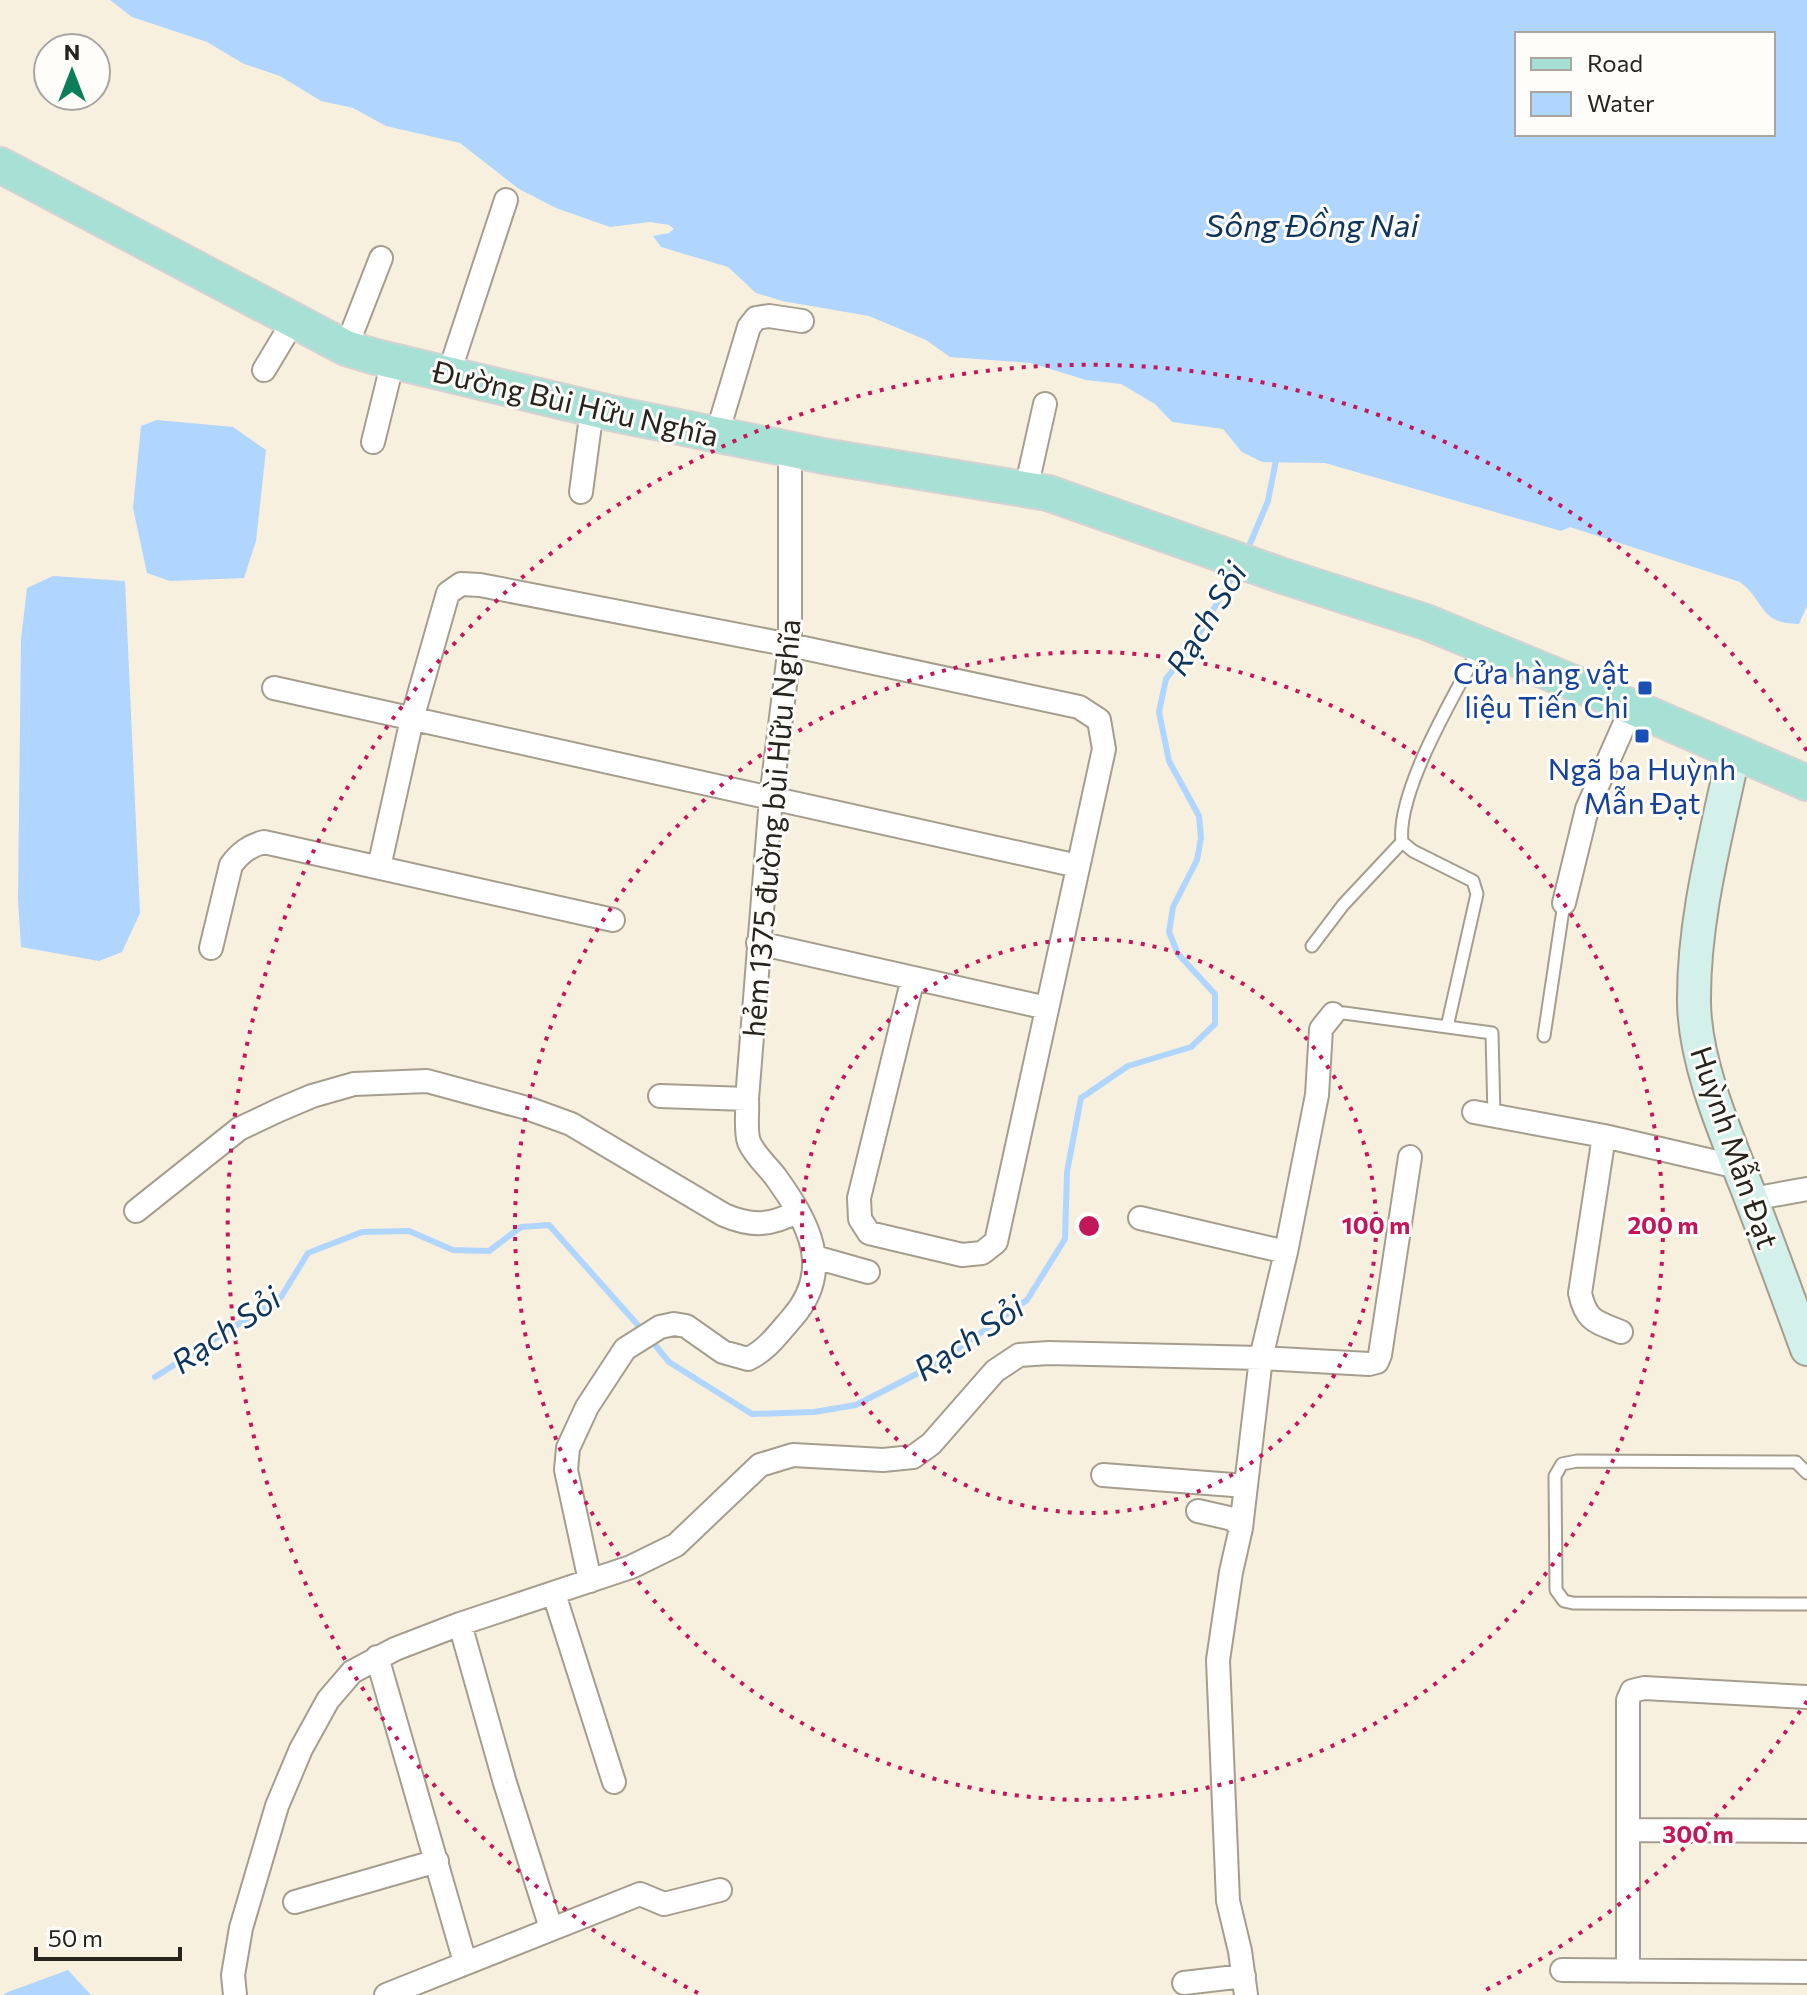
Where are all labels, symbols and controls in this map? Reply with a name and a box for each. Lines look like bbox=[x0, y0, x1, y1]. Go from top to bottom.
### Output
north arrow bbox=[32, 32, 112, 112]
legend bbox=[1515, 32, 1775, 136]
text: N bbox=[64, 38, 80, 65]
text: Road bbox=[1587, 48, 1643, 77]
text: Water bbox=[1587, 88, 1655, 117]
water label: Sông Đồng Nai bbox=[1205, 204, 1420, 244]
street label: Đường Bùi Hữu Nghĩa bbox=[428, 351, 723, 453]
water label: Rạch Sỏi bbox=[1156, 553, 1255, 682]
street label: hẻm 1375 đường bùi Hữu Nghĩa bbox=[733, 617, 807, 1039]
place label: Cửa hàng vật liệu Tiến Chi bbox=[1453, 653, 1629, 724]
marker: Cửa hàng vật liệu Tiến Chi bbox=[1636, 679, 1654, 697]
marker: Ngã ba Huỳnh Mẫn Đạt bbox=[1633, 727, 1651, 745]
place label: Ngã ba Huỳnh Mẫn Đạt bbox=[1548, 749, 1736, 820]
street label: Huỳnh Mẫn Đạt bbox=[1684, 1041, 1788, 1253]
text: 100 m bbox=[1342, 1210, 1410, 1239]
text: 200 m bbox=[1628, 1210, 1698, 1239]
centre of rings bbox=[1075, 1212, 1103, 1240]
water label: Rạch Sỏi bbox=[163, 1276, 289, 1381]
water label: Rạch Sỏi bbox=[905, 1285, 1032, 1388]
text: 300 m bbox=[1662, 1819, 1734, 1848]
scale bar bbox=[36, 1911, 180, 1961]
text: 50 m bbox=[48, 1923, 103, 1952]

